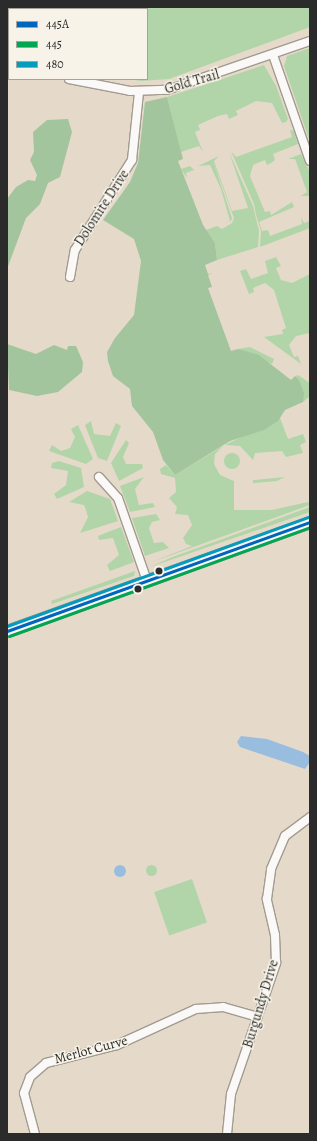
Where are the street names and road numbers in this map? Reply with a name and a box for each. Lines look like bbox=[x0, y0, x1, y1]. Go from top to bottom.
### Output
street label: Gold Trail bbox=[163, 66, 221, 98]
street label: Dolomite Drive bbox=[71, 167, 133, 249]
street label: Burgundy Drive bbox=[240, 958, 282, 1050]
street label: Merlot Curve bbox=[53, 1032, 129, 1068]

